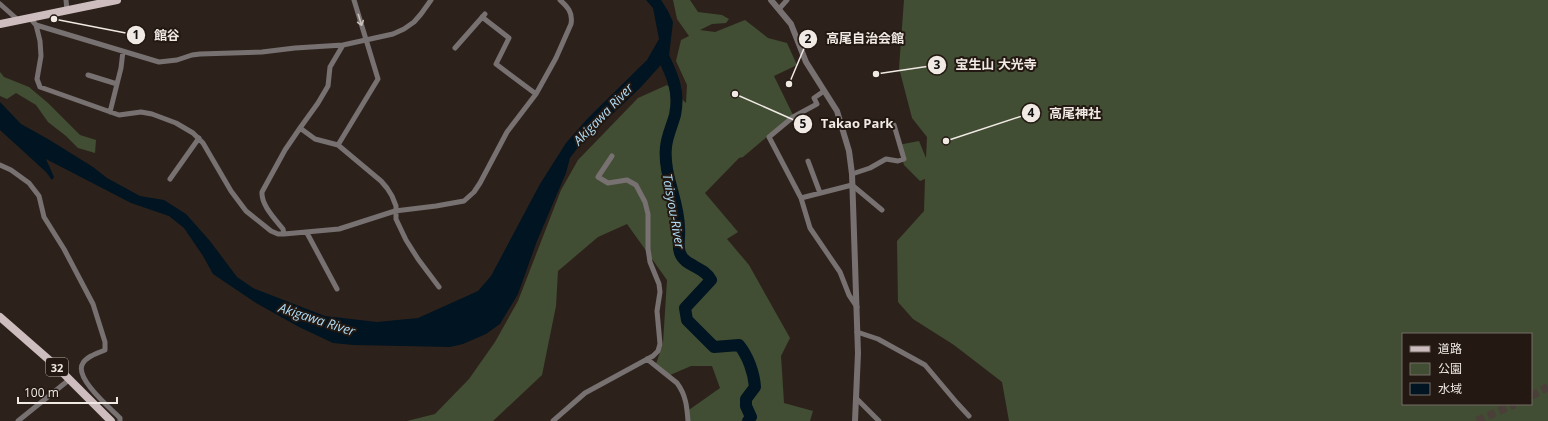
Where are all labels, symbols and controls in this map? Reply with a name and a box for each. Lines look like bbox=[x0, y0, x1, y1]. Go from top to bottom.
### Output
one-way arrow bbox=[357, 13, 364, 26]
callout: 館谷 bbox=[126, 23, 188, 48]
text: 1 bbox=[133, 26, 139, 43]
text: 館谷 bbox=[154, 26, 180, 44]
callout: 高尾自治会館 bbox=[798, 26, 912, 51]
text: 高尾自治会館 bbox=[826, 29, 904, 47]
text: 2 bbox=[805, 30, 812, 47]
callout: 宝生山 大光寺 bbox=[927, 52, 1044, 77]
text: 宝生山 大光寺 bbox=[955, 55, 1037, 73]
text: 3 bbox=[934, 56, 941, 73]
water label: Akigawa River bbox=[568, 79, 638, 150]
callout: 高尾神社 bbox=[1021, 101, 1109, 126]
text: 4 bbox=[1028, 104, 1035, 121]
text: 高尾神社 bbox=[1049, 104, 1101, 122]
callout: Takao Park bbox=[793, 111, 901, 136]
text: Takao Park bbox=[821, 114, 894, 132]
text: 5 bbox=[800, 115, 807, 132]
water label: Taisyou-River bbox=[659, 172, 690, 251]
water label: Akigawa River bbox=[276, 298, 358, 340]
legend bbox=[1402, 333, 1532, 405]
text: 道路 bbox=[1438, 340, 1462, 357]
road number: 32 bbox=[46, 358, 68, 376]
text: 公園 bbox=[1438, 360, 1462, 377]
scale bar bbox=[18, 379, 117, 405]
text: 水域 bbox=[1438, 380, 1462, 397]
text: 100 m bbox=[24, 384, 59, 401]

